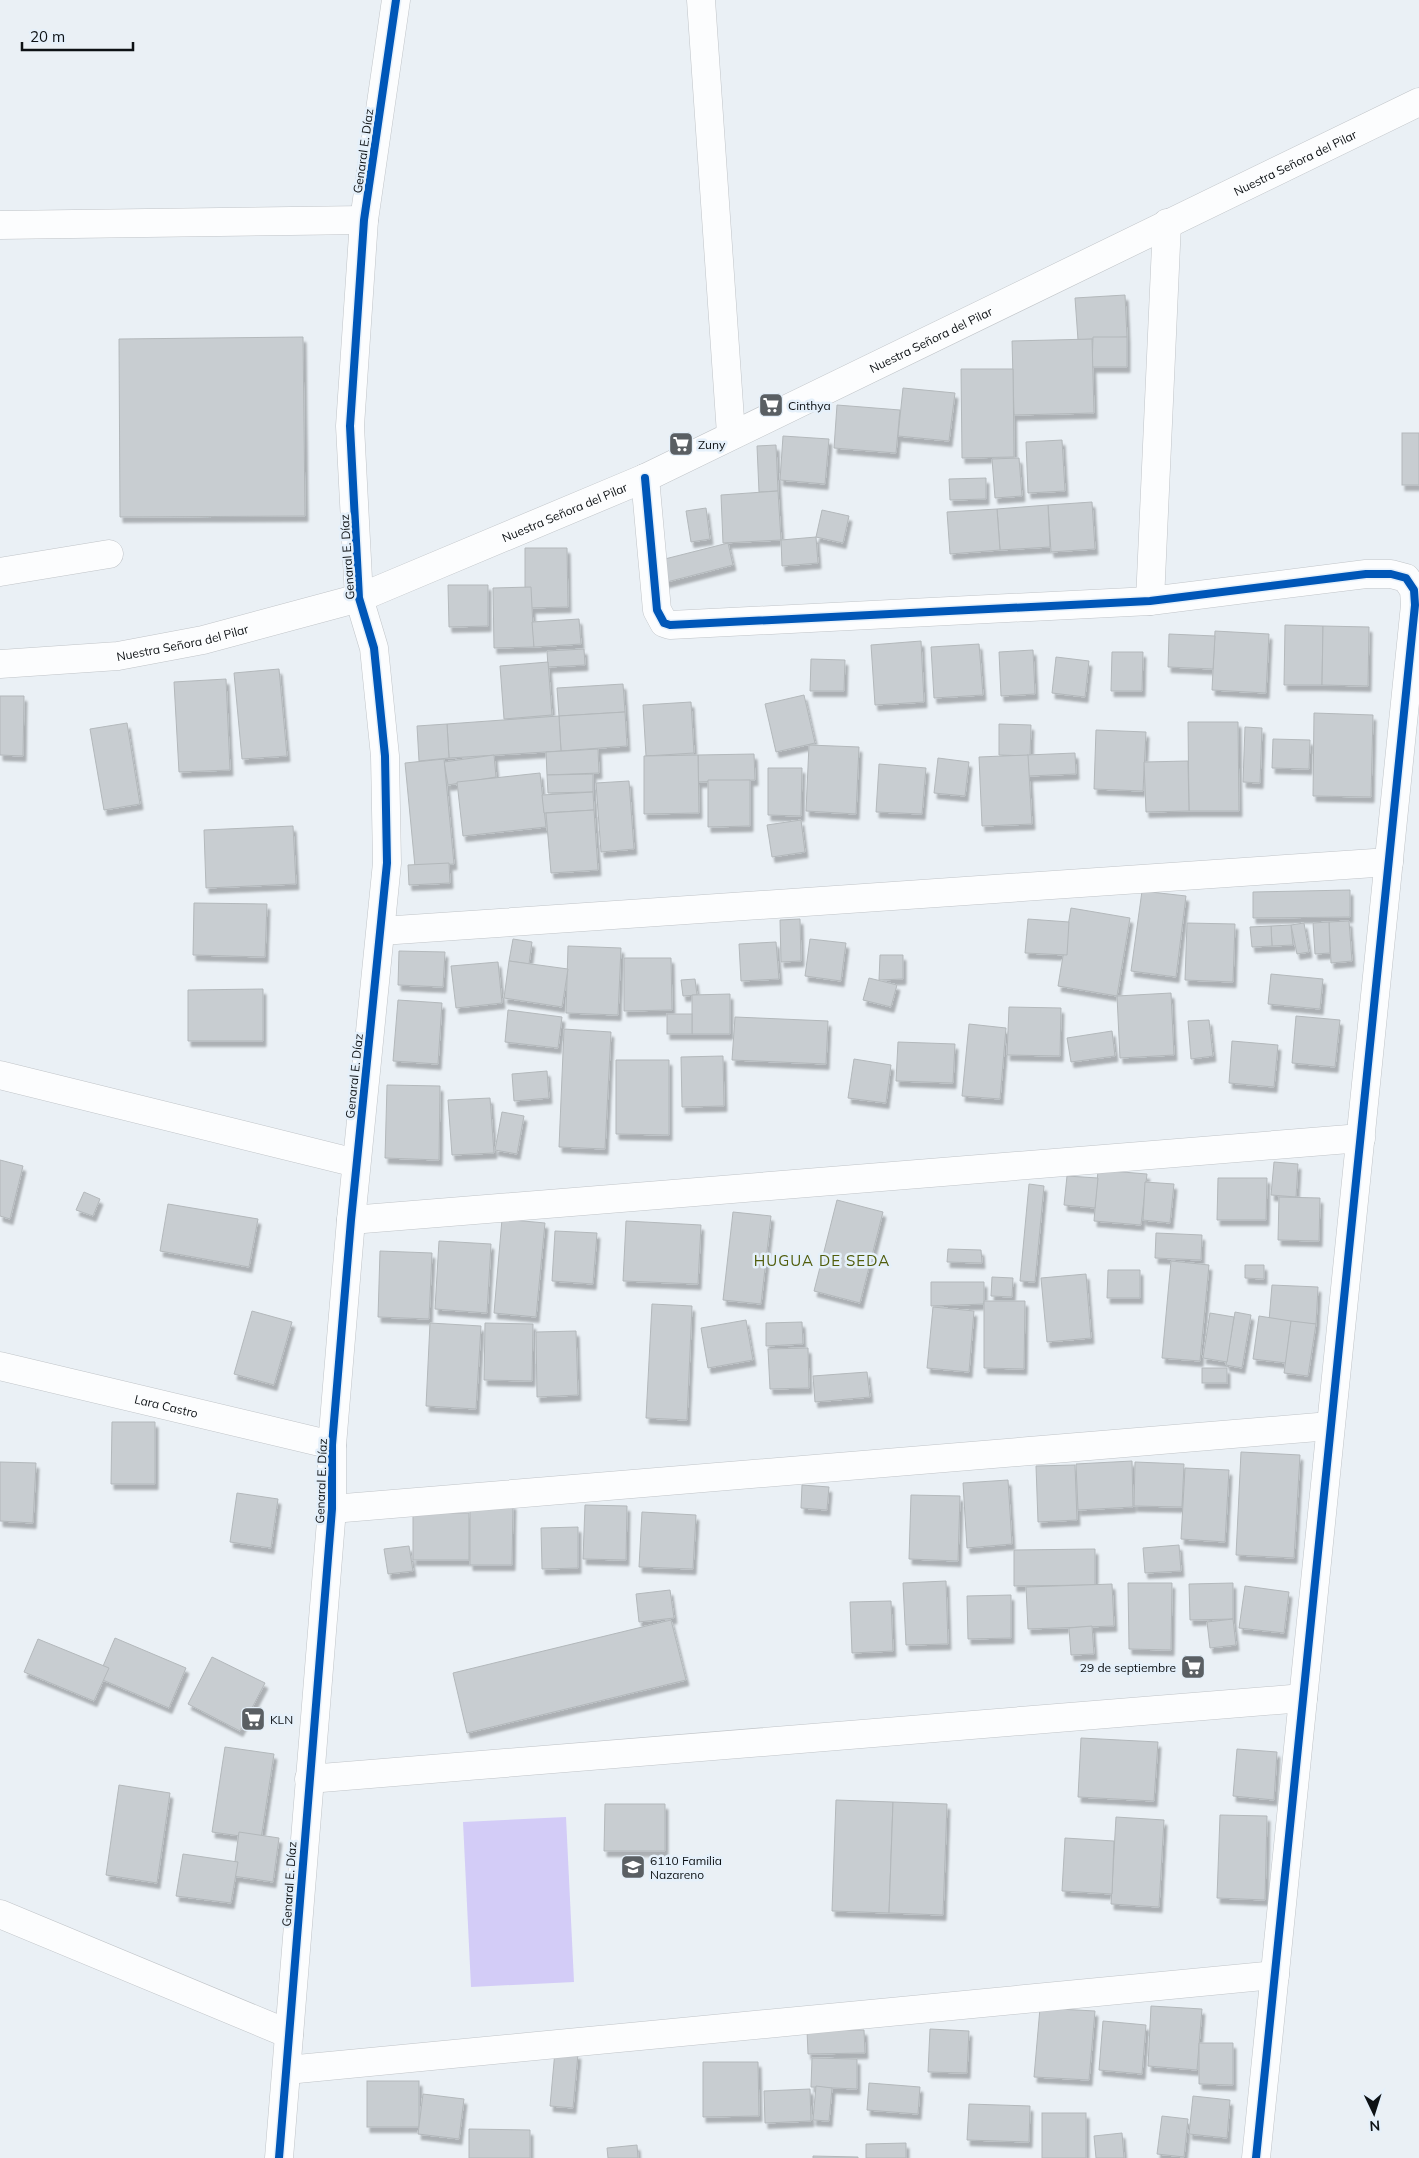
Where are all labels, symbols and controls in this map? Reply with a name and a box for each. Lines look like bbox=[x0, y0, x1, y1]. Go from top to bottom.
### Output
scale bar bbox=[22, 20, 134, 52]
text: 20 m bbox=[30, 27, 65, 46]
street label: Genaral E. Díaz bbox=[350, 108, 376, 194]
street label: Nuestra Señora del Pilar bbox=[1231, 126, 1359, 198]
street label: Nuestra Señora del Pilar bbox=[867, 303, 995, 375]
supermarket icon: Cinthya bbox=[758, 392, 784, 418]
place label: Cinthya bbox=[788, 398, 831, 413]
supermarket icon: Zuny bbox=[668, 431, 694, 457]
place label: Zuny bbox=[698, 437, 726, 452]
street label: Nuestra Señora del Pilar bbox=[499, 479, 630, 545]
street label: Genaral E. Díaz bbox=[337, 514, 357, 600]
street label: Nuestra Señora del Pilar bbox=[115, 620, 250, 664]
street label: Genaral E. Díaz bbox=[342, 1033, 366, 1119]
district label: HUGUA DE SEDA bbox=[754, 1251, 890, 1270]
street label: Lara Castro bbox=[133, 1391, 200, 1420]
street label: Genaral E. Díaz bbox=[312, 1438, 330, 1524]
supermarket icon: 29 de septiembre bbox=[1180, 1654, 1206, 1680]
place label: 29 de septiembre bbox=[1080, 1660, 1176, 1675]
supermarket icon: KLN bbox=[240, 1706, 266, 1732]
place label: KLN bbox=[270, 1712, 293, 1727]
street label: Genaral E. Díaz bbox=[279, 1841, 299, 1927]
place label: 6110 Familia Nazareno bbox=[650, 1853, 722, 1882]
school or university icon: 6110 Familia Nazareno bbox=[620, 1854, 646, 1880]
north arrow bbox=[1349, 2088, 1399, 2138]
text: N bbox=[1369, 2117, 1381, 2135]

